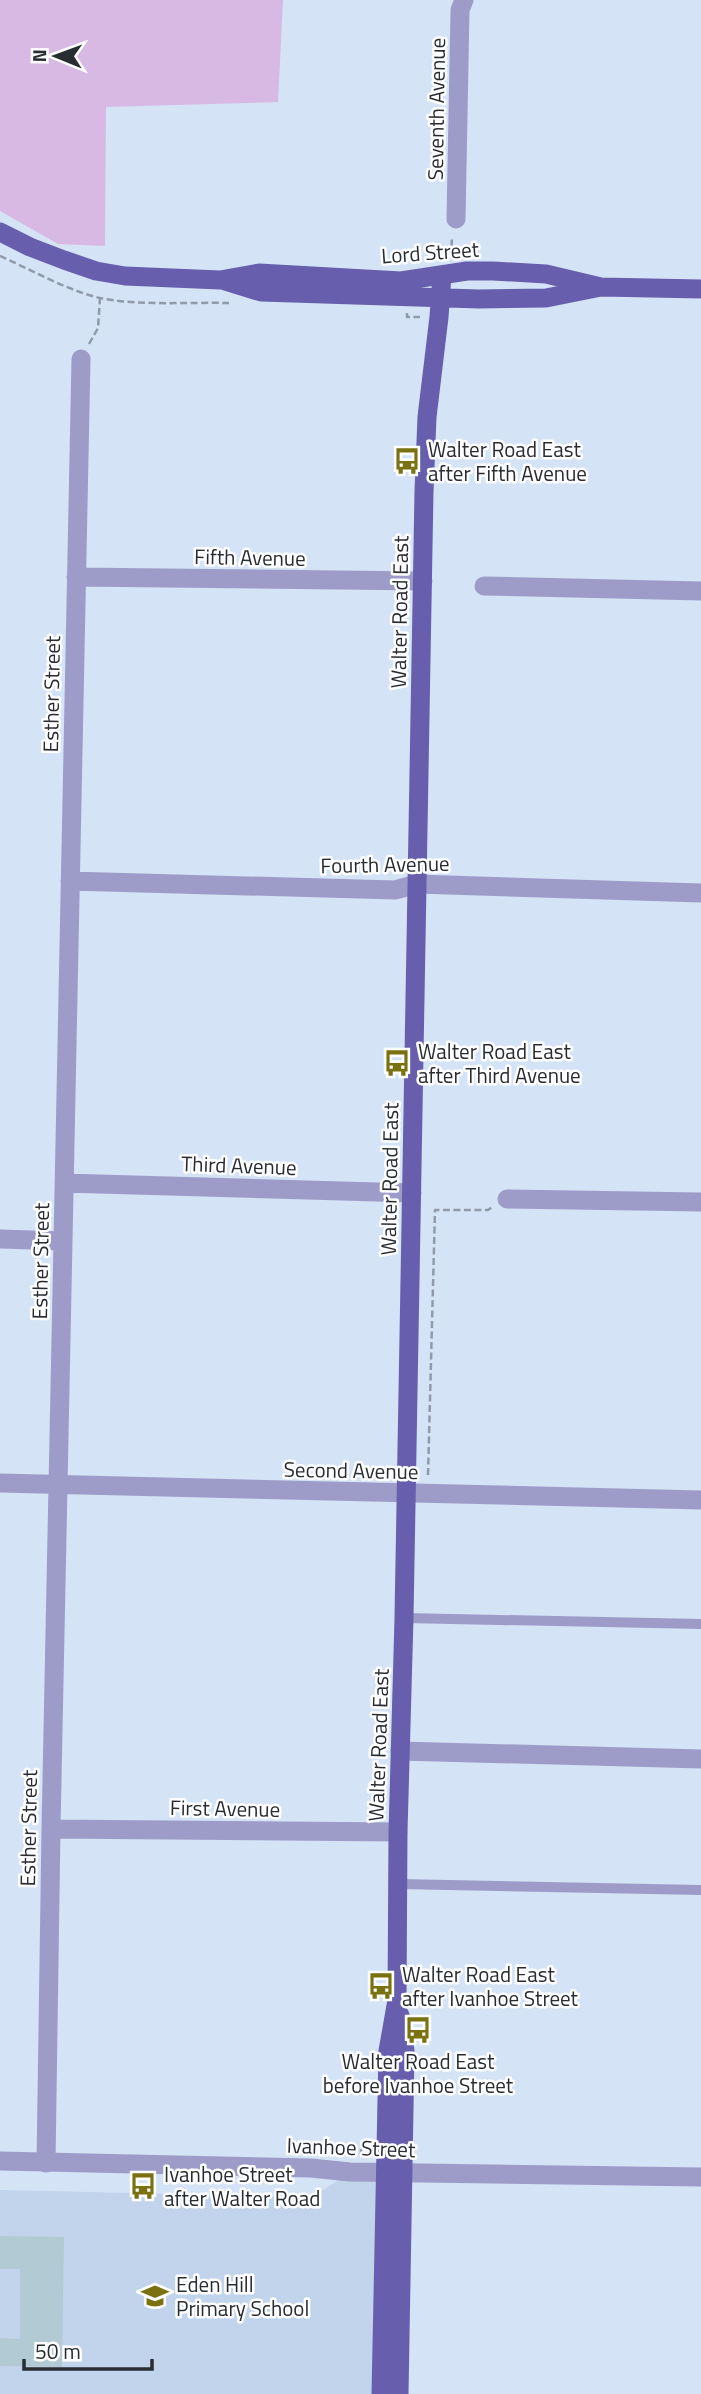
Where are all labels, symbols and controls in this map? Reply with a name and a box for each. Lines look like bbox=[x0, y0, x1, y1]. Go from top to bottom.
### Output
north arrow bbox=[21, 21, 91, 91]
street label: Seventh Avenue bbox=[419, 37, 453, 181]
text: N bbox=[24, 49, 53, 63]
street label: Lord Street bbox=[380, 233, 481, 271]
place label: Walter Road East after Fifth Avenue bbox=[428, 433, 587, 489]
bus stop icon: Walter Road East after Fifth Avenue bbox=[392, 446, 422, 476]
street label: Walter Road East bbox=[382, 535, 416, 689]
street label: Fifth Avenue bbox=[194, 540, 306, 574]
street label: Esther Street bbox=[34, 635, 68, 753]
street label: Fourth Avenue bbox=[320, 847, 450, 881]
place label: Walter Road East after Third Avenue bbox=[418, 1035, 581, 1091]
bus stop icon: Walter Road East after Third Avenue bbox=[382, 1048, 412, 1078]
street label: Walter Road East bbox=[372, 1102, 406, 1256]
street label: Third Avenue bbox=[181, 1147, 297, 1183]
street label: Esther Street bbox=[23, 1202, 57, 1320]
street label: Second Avenue bbox=[283, 1453, 419, 1487]
street label: Walter Road East bbox=[359, 1667, 397, 1822]
street label: Esther Street bbox=[11, 1769, 45, 1887]
street label: First Avenue bbox=[170, 1791, 280, 1825]
place label: Walter Road East after Ivanhoe Street bbox=[402, 1958, 579, 2014]
bus stop icon: Walter Road East after Ivanhoe Street bbox=[366, 1971, 396, 2001]
bus stop icon: Walter Road East before Ivanhoe Street bbox=[403, 2015, 433, 2045]
place label: Walter Road East before Ivanhoe Street bbox=[323, 2045, 514, 2101]
street label: Ivanhoe Street bbox=[286, 2129, 416, 2165]
place label: Ivanhoe Street after Walter Road bbox=[164, 2158, 320, 2214]
bus stop icon: Ivanhoe Street after Walter Road bbox=[128, 2171, 158, 2201]
place label: Eden Hill Primary School bbox=[176, 2268, 309, 2324]
school or university icon: Eden Hill Primary School bbox=[140, 2281, 170, 2311]
scale bar bbox=[24, 2328, 152, 2372]
text: 50 m bbox=[35, 2335, 81, 2367]

